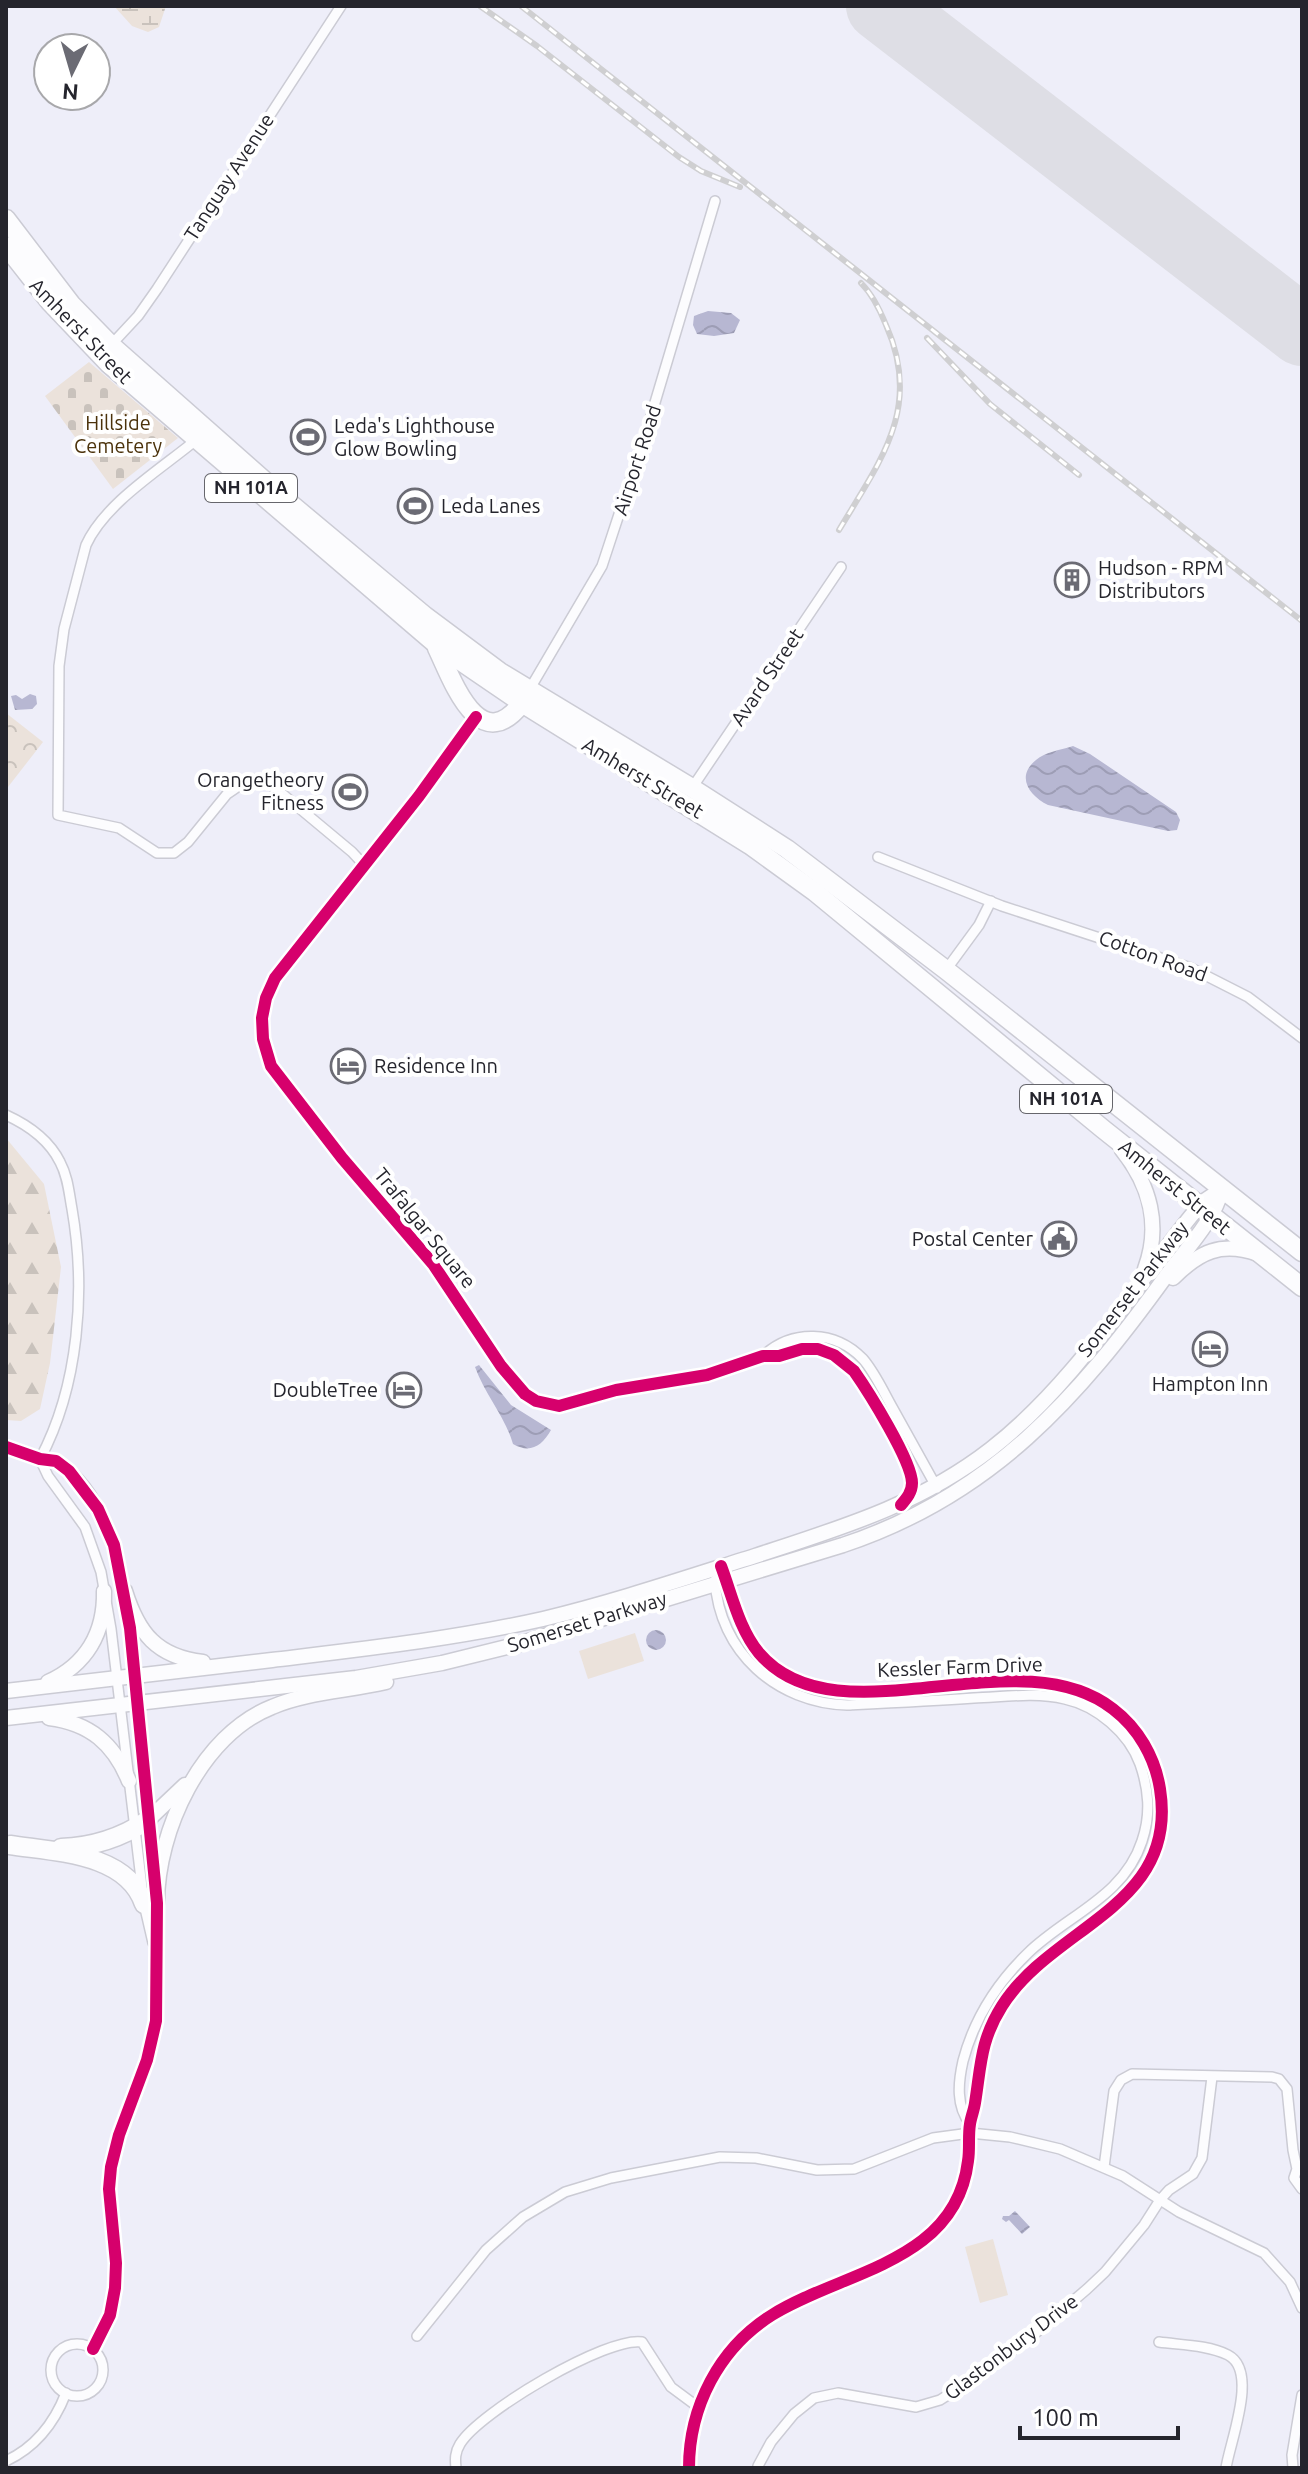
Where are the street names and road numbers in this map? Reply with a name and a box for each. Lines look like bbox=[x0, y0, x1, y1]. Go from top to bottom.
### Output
street label: Tanguay Avenue bbox=[179, 109, 278, 245]
street label: Amherst Street bbox=[25, 273, 137, 388]
street label: Airport Road bbox=[608, 402, 665, 518]
road number: NH 101A bbox=[205, 474, 297, 502]
street label: Avard Street bbox=[726, 624, 808, 730]
street label: Amherst Street bbox=[579, 732, 708, 823]
street label: Cotton Road bbox=[1096, 925, 1210, 986]
road number: NH 101A bbox=[1020, 1085, 1112, 1113]
street label: Amherst Street bbox=[1115, 1134, 1236, 1239]
street label: Trafalgar Square bbox=[370, 1163, 481, 1292]
street label: Somerset Parkway bbox=[1073, 1216, 1193, 1361]
street label: Somerset Parkway bbox=[504, 1586, 670, 1657]
street label: Kessler Farm Drive bbox=[877, 1652, 1043, 1681]
street label: Glastonbury Drive bbox=[939, 2289, 1082, 2404]

